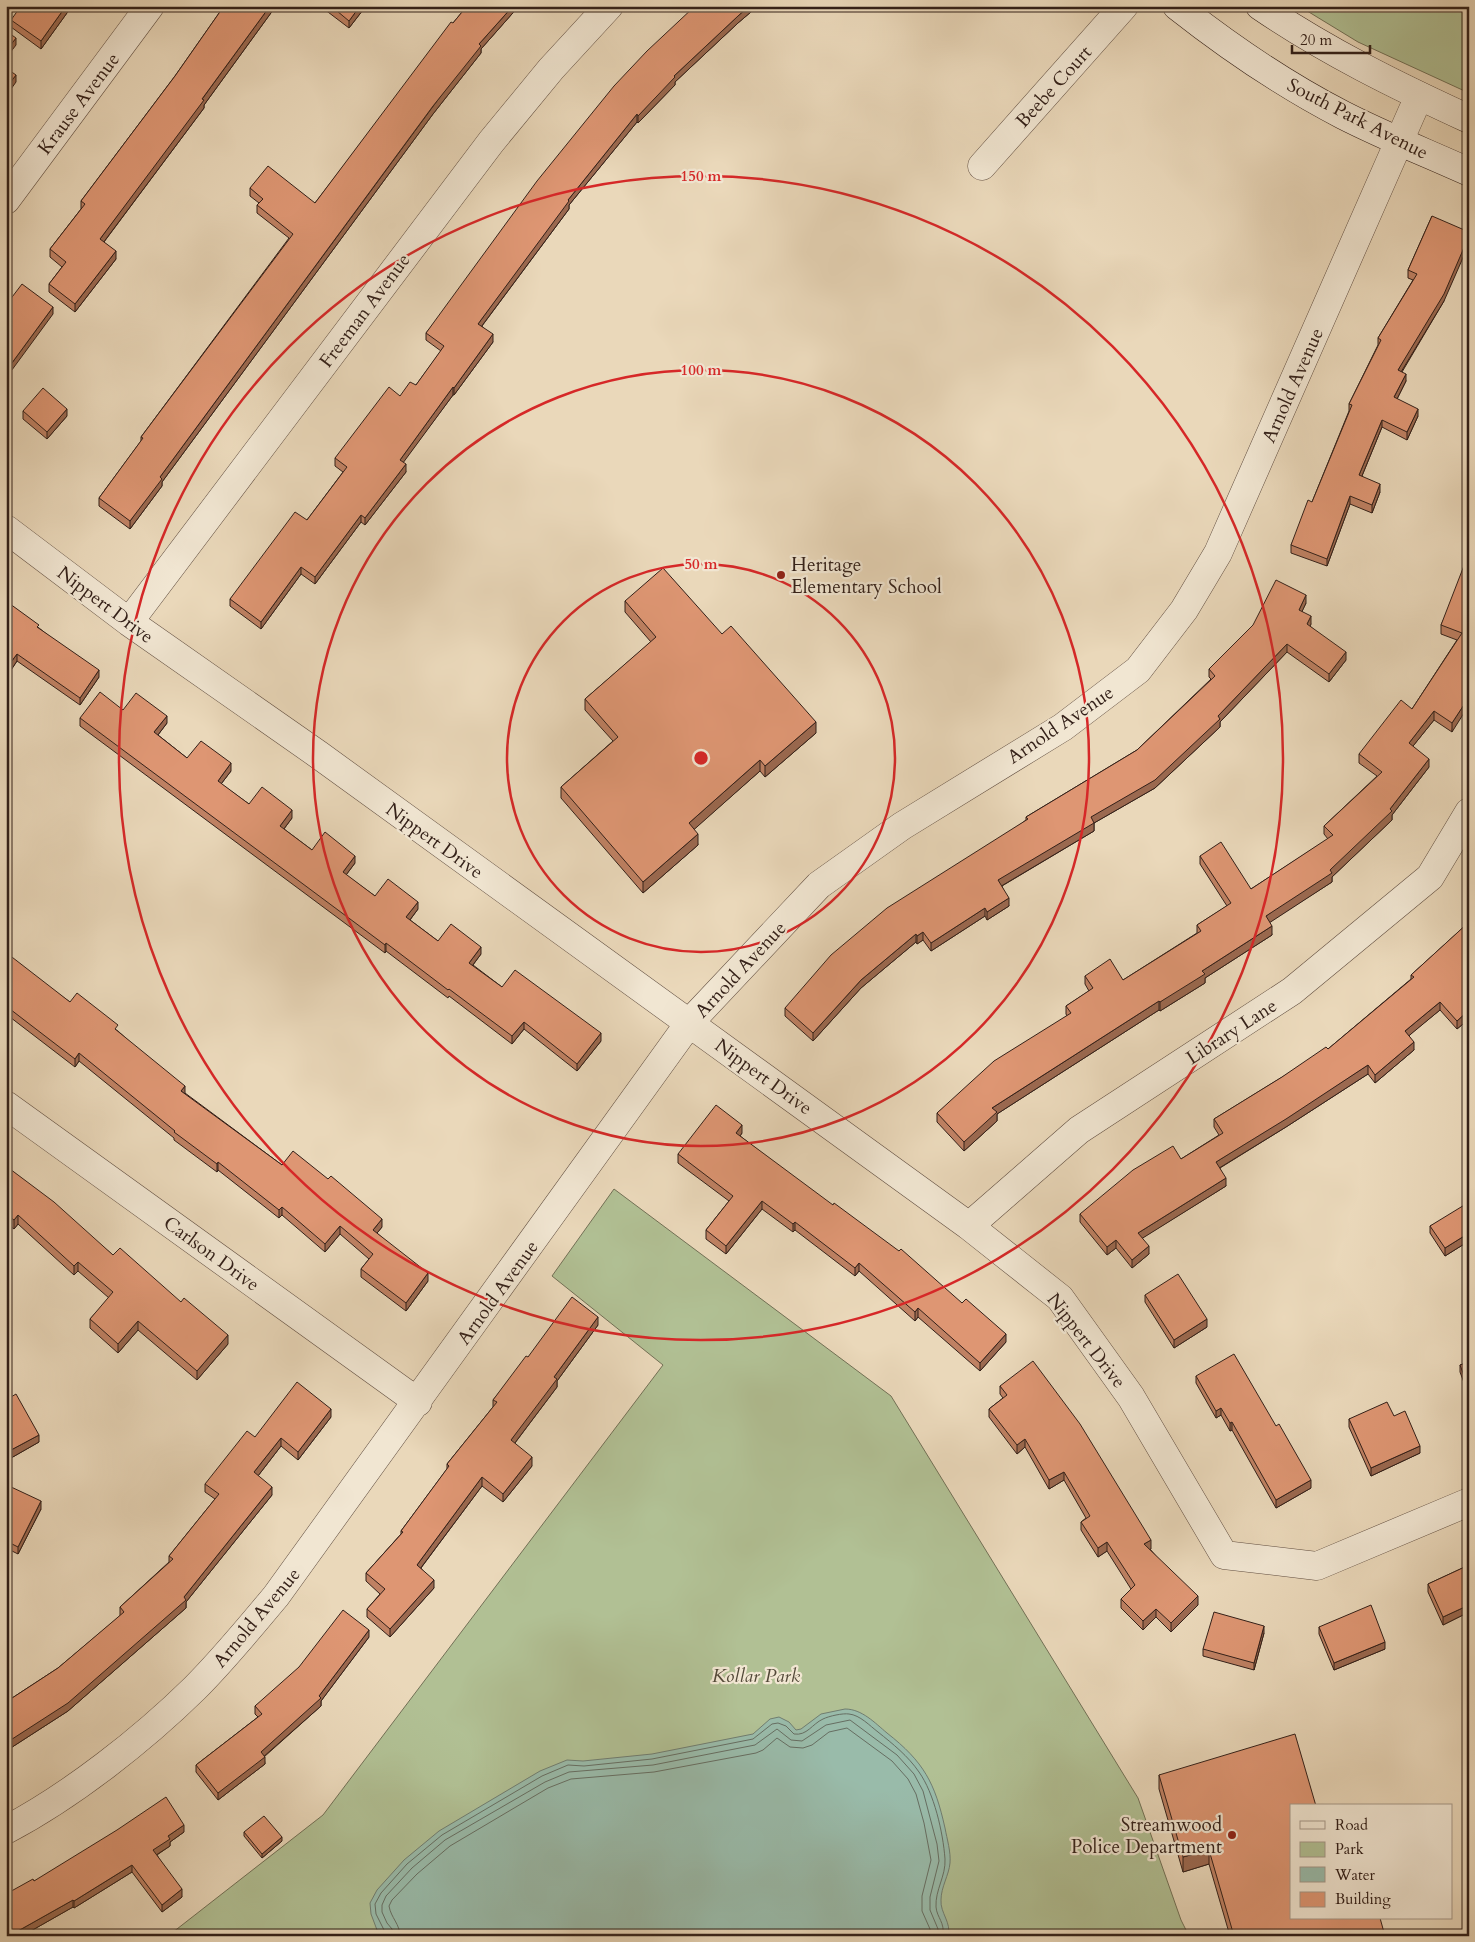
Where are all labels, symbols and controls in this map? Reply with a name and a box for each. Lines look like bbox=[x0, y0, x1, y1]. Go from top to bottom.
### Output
scale bar bbox=[1292, 22, 1370, 54]
text: 20 m bbox=[1300, 30, 1332, 50]
street label: Beebe Court bbox=[1010, 40, 1098, 133]
street label: Krause Avenue bbox=[32, 47, 126, 160]
street label: South Park Avenue bbox=[1283, 72, 1433, 166]
text: 150 m bbox=[681, 166, 722, 186]
street label: Freeman Avenue bbox=[313, 248, 416, 373]
street label: Arnold Avenue bbox=[1256, 324, 1330, 447]
text: 100 m bbox=[681, 360, 722, 380]
place label: Heritage Elementary School bbox=[791, 552, 942, 600]
text: 50 m bbox=[684, 554, 718, 574]
street label: Nippert Drive bbox=[52, 560, 159, 650]
marker: Heritage Elementary School bbox=[775, 569, 787, 581]
street label: Arnold Avenue bbox=[1002, 680, 1119, 770]
centre of rings bbox=[692, 749, 710, 767]
street label: Nippert Drive bbox=[380, 797, 488, 885]
street label: Arnold Avenue bbox=[689, 916, 792, 1024]
street label: Library Lane bbox=[1181, 993, 1282, 1071]
street label: Nippert Drive bbox=[709, 1033, 817, 1121]
street label: Carlson Drive bbox=[158, 1210, 265, 1298]
street label: Arnold Avenue bbox=[451, 1235, 545, 1350]
street label: Nippert Drive bbox=[1041, 1288, 1132, 1394]
street label: Arnold Avenue bbox=[207, 1562, 306, 1673]
park label: Kollar Park bbox=[712, 1663, 801, 1689]
legend bbox=[1290, 1804, 1452, 1920]
place label: Streamwood Police Department bbox=[1071, 1812, 1222, 1860]
text: Road bbox=[1335, 1815, 1368, 1835]
marker: Streamwood Police Department bbox=[1226, 1829, 1238, 1841]
text: Park bbox=[1335, 1839, 1364, 1859]
text: Water bbox=[1334, 1865, 1376, 1885]
text: Building bbox=[1335, 1889, 1391, 1909]

